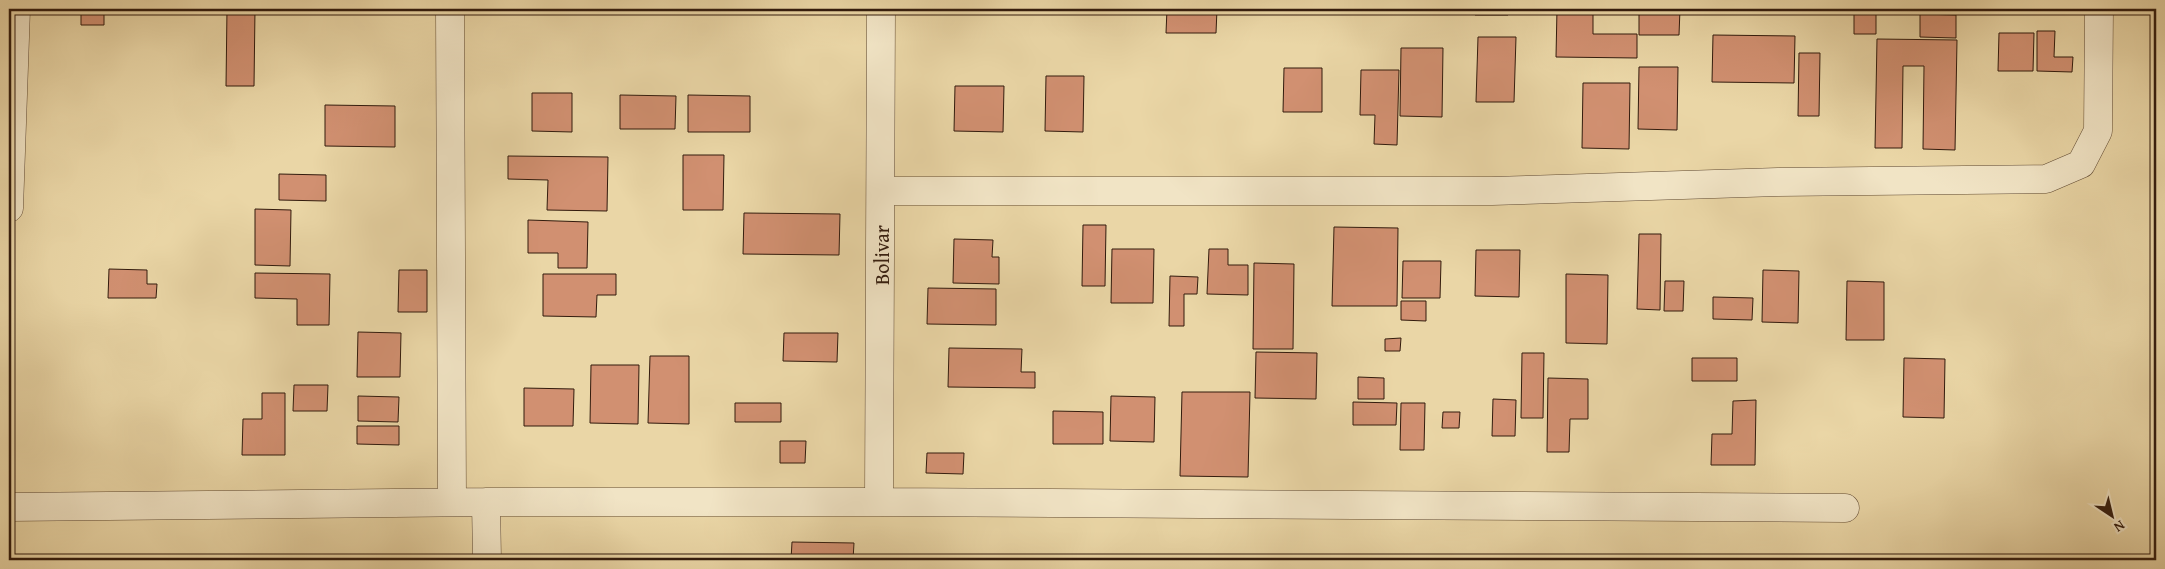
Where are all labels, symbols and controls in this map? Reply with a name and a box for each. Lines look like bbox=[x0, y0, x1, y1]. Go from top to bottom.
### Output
street label: Bolivar bbox=[867, 225, 896, 285]
north arrow bbox=[2088, 492, 2138, 542]
text: N bbox=[2109, 516, 2129, 538]

